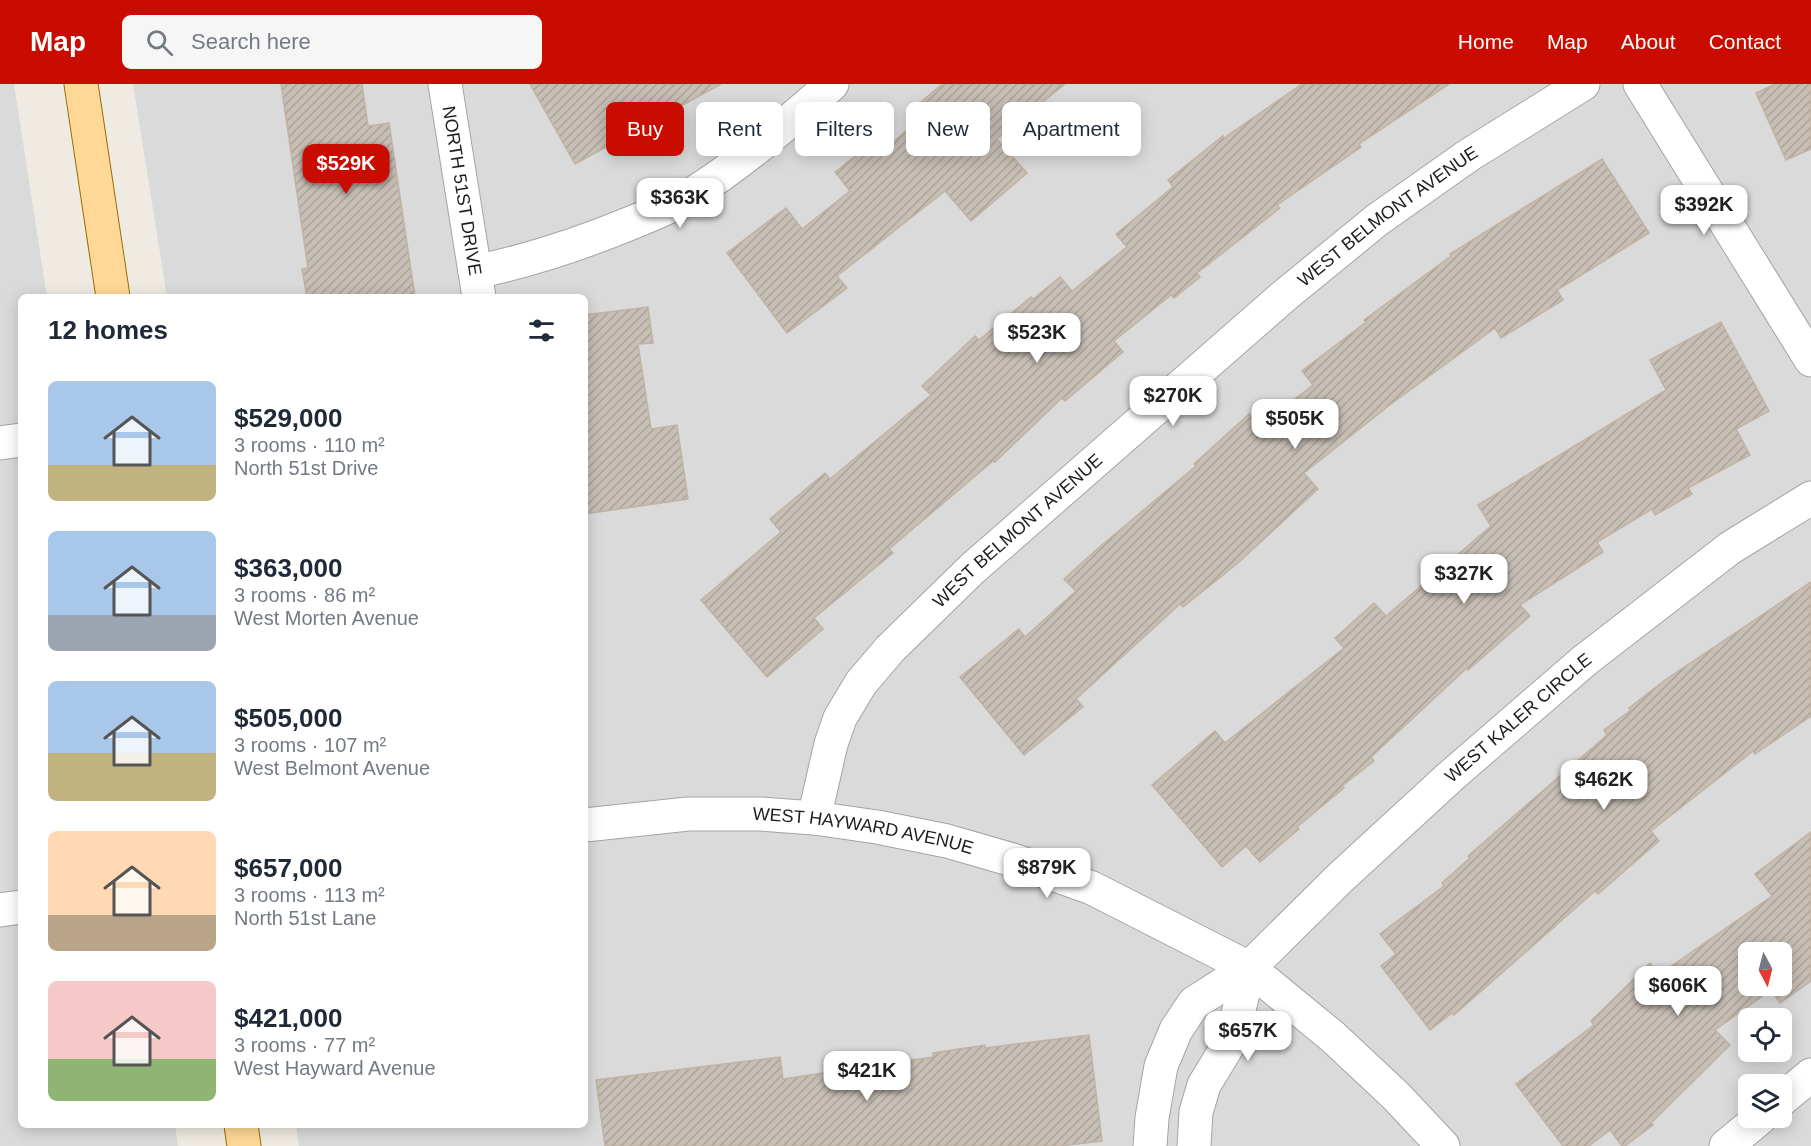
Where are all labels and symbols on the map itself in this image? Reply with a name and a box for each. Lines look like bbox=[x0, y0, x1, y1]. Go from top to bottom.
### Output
street label: NORTH 51ST DRIVE bbox=[439, 104, 485, 277]
street label: WEST BELMONT AVENUE bbox=[1294, 142, 1481, 291]
pin: $529K bbox=[304, 144, 388, 195]
pin: $363K bbox=[638, 178, 722, 229]
pin: $392K bbox=[1662, 185, 1746, 236]
pin: $523K bbox=[995, 313, 1079, 364]
pin: $270K bbox=[1131, 376, 1215, 427]
pin: $505K bbox=[1253, 399, 1337, 450]
street label: WEST BELMONT AVENUE bbox=[929, 450, 1106, 611]
pin: $327K bbox=[1422, 554, 1506, 605]
street label: WEST KALER CIRCLE bbox=[1441, 649, 1595, 787]
pin: $462K bbox=[1562, 760, 1646, 811]
street label: WEST HAYWARD AVENUE bbox=[752, 803, 976, 858]
pin: $879K bbox=[1005, 848, 1089, 899]
north arrow bbox=[1738, 942, 1792, 996]
pin: $606K bbox=[1636, 966, 1720, 1017]
pin: $657K bbox=[1206, 1011, 1290, 1062]
pin: $421K bbox=[825, 1051, 909, 1102]

